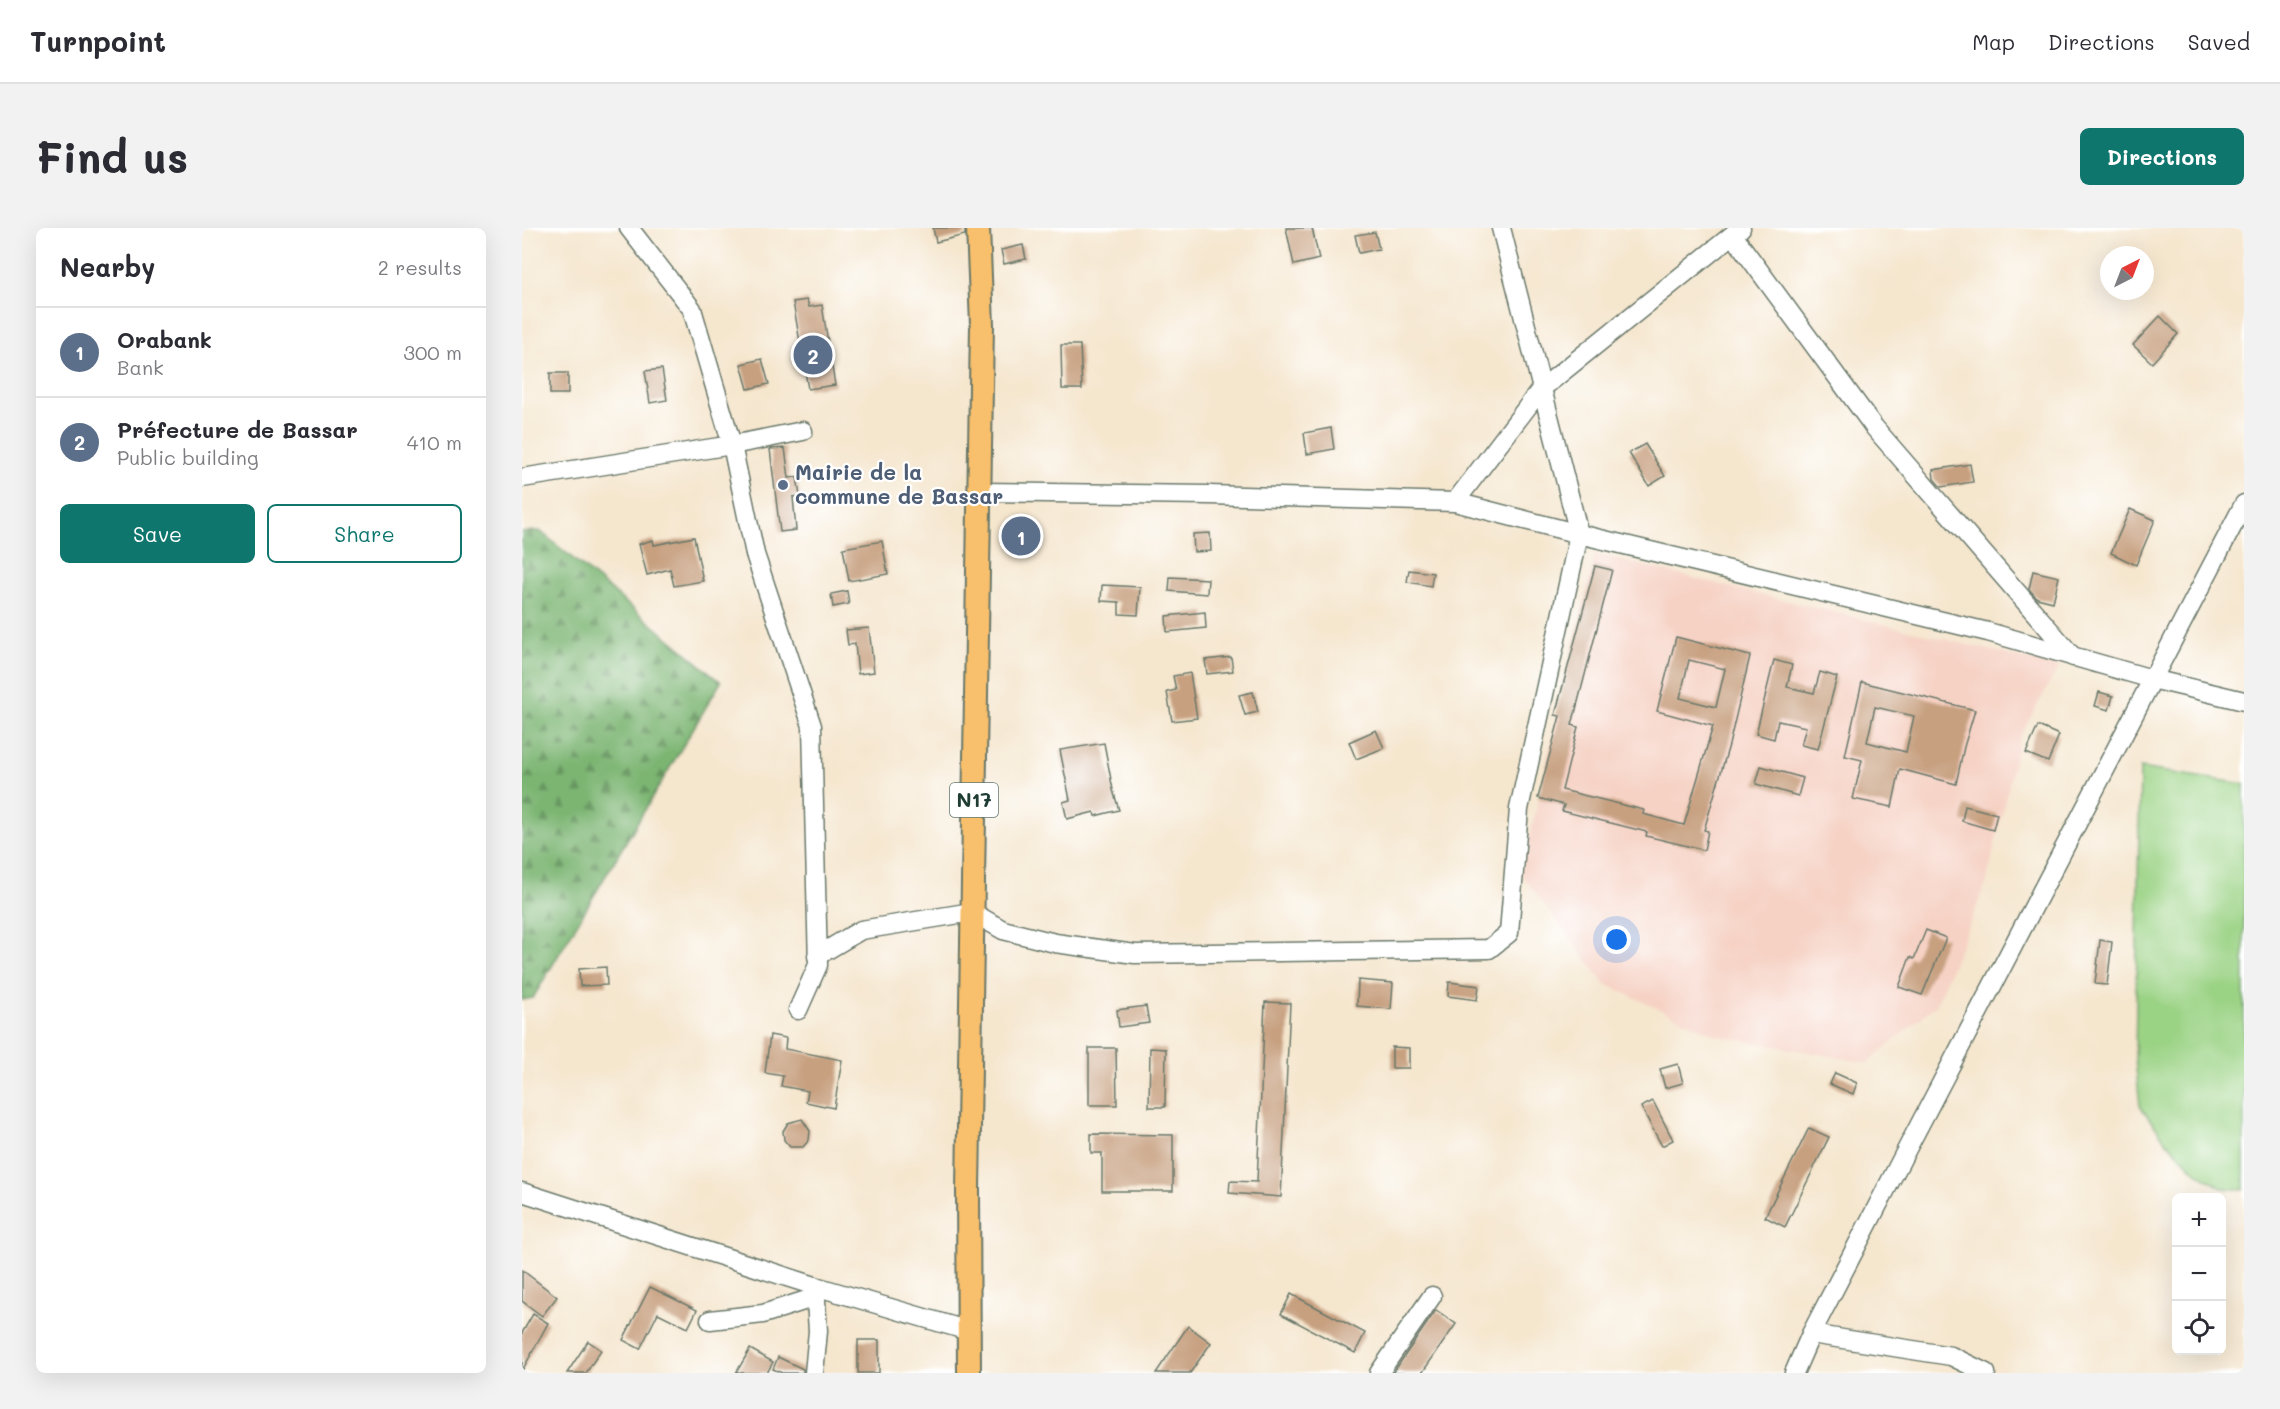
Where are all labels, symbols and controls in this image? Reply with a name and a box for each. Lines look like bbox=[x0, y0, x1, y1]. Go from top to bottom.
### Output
text: Turnpoint bbox=[30, 23, 166, 59]
text: Map bbox=[1972, 28, 2015, 55]
text: Directions bbox=[2048, 28, 2155, 55]
text: Saved bbox=[2188, 28, 2250, 55]
button: Directions bbox=[2080, 128, 2244, 185]
text: Find us bbox=[36, 129, 188, 184]
north arrow bbox=[2100, 246, 2154, 300]
text: Nearby bbox=[60, 250, 155, 284]
text: 2 results bbox=[378, 254, 462, 280]
text: Orabank bbox=[117, 325, 212, 354]
pin: 2 bbox=[794, 332, 832, 378]
text: 1 bbox=[75, 339, 84, 365]
text: 300 m bbox=[403, 339, 462, 365]
text: Bank bbox=[117, 354, 164, 380]
text: Préfecture de Bassar bbox=[117, 415, 358, 444]
text: 2 bbox=[74, 429, 85, 455]
text: 410 m bbox=[407, 429, 462, 455]
text: Public building bbox=[117, 444, 259, 470]
place label: Mairie de la commune de Bassar bbox=[795, 458, 1003, 509]
marker: Mairie de la commune de Bassar bbox=[776, 478, 790, 492]
button: Save bbox=[60, 504, 255, 563]
button: Share bbox=[267, 504, 462, 563]
pin: 1 bbox=[1002, 514, 1040, 558]
road number: N17 bbox=[950, 783, 998, 817]
your location bbox=[1602, 925, 1631, 954]
map controls bbox=[2172, 1193, 2226, 1355]
button: + bbox=[2172, 1193, 2226, 1247]
button: − bbox=[2172, 1247, 2226, 1301]
button: locate bbox=[2172, 1301, 2226, 1355]

